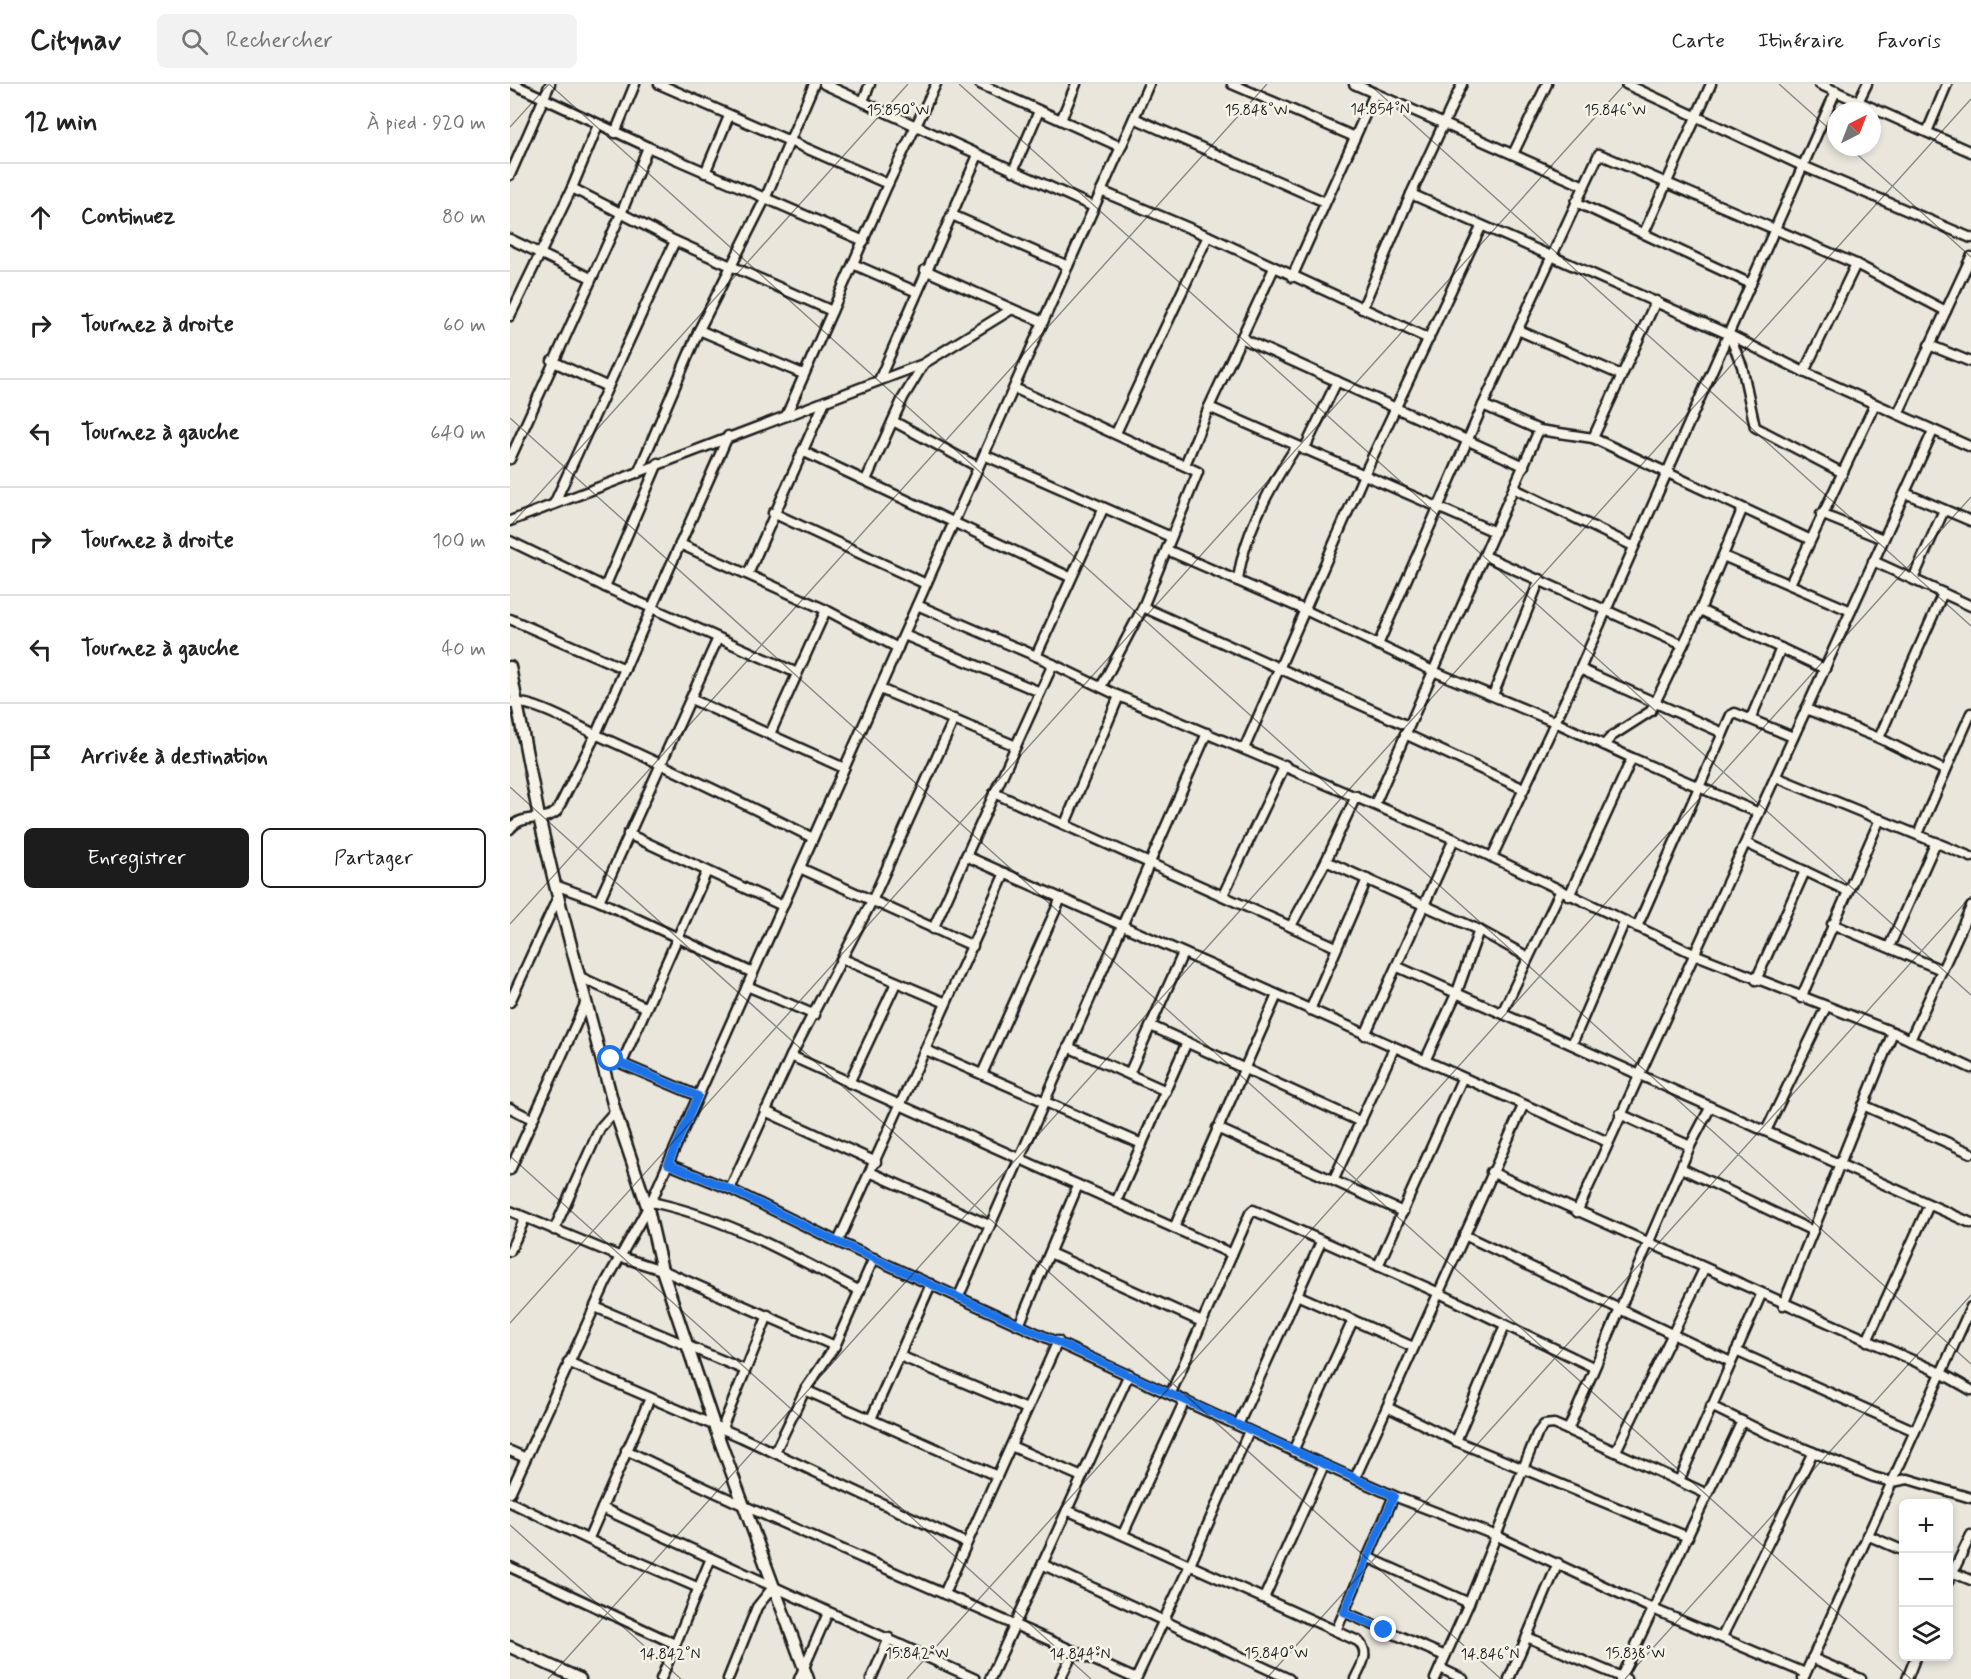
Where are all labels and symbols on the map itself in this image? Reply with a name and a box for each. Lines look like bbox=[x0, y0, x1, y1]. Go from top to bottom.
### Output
text: 14.854°N bbox=[1350, 100, 1410, 120]
text: 15.850°W bbox=[867, 101, 929, 121]
text: 15.848°W bbox=[1225, 101, 1287, 121]
text: 15.846°W bbox=[1584, 101, 1646, 121]
north arrow bbox=[1827, 102, 1881, 156]
route start bbox=[597, 1045, 623, 1071]
route end bbox=[1370, 1616, 1396, 1642]
text: 15.842°W bbox=[885, 1644, 949, 1664]
text: 15.840°W bbox=[1244, 1644, 1308, 1664]
text: 15.838°W bbox=[1605, 1644, 1665, 1664]
text: 14.842°N bbox=[640, 1645, 700, 1665]
text: 14.844°N bbox=[1050, 1645, 1110, 1665]
text: 14.846°N bbox=[1460, 1645, 1520, 1665]

